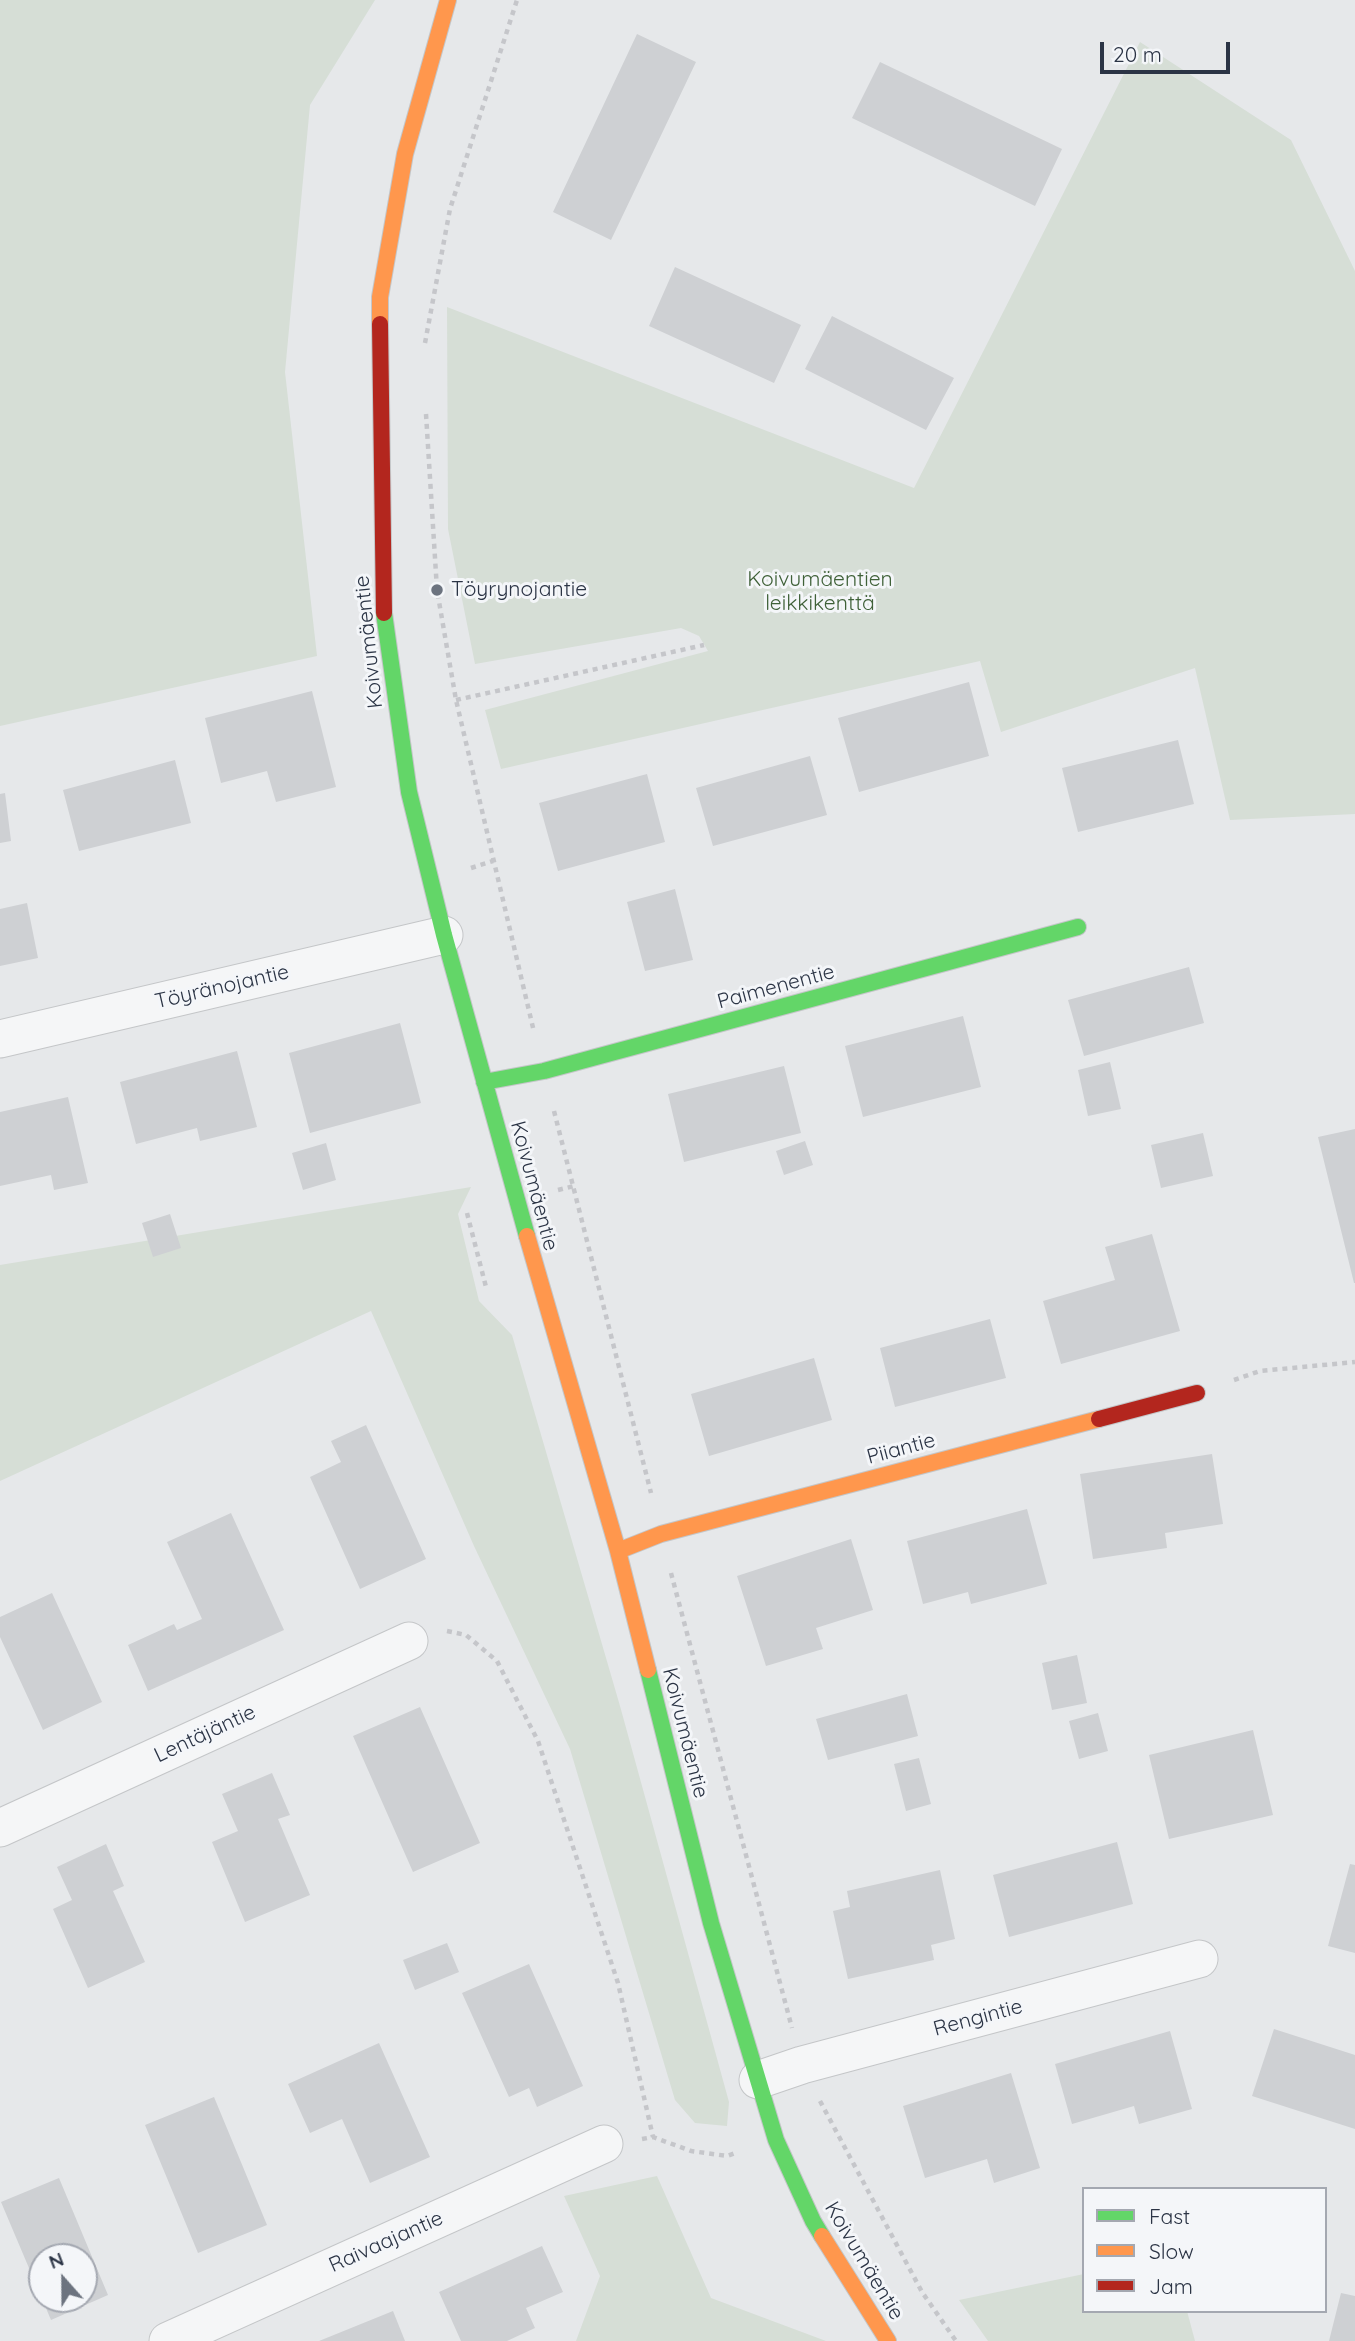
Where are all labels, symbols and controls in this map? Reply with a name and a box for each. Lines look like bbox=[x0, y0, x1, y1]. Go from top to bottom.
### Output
scale bar bbox=[1103, 28, 1232, 72]
text: 20 m bbox=[1113, 41, 1162, 67]
park label: Koivumäentien leikkikenttä bbox=[747, 567, 893, 617]
street label: Koivumäentie bbox=[350, 574, 388, 710]
place label: Töyrynojantie bbox=[451, 577, 587, 603]
marker: Töyrynojantie bbox=[429, 582, 445, 598]
street label: Töyränojantie bbox=[153, 959, 291, 1015]
street label: Paimenentie bbox=[715, 959, 837, 1015]
street label: Koivumäentie bbox=[505, 1118, 563, 1254]
street label: Piiantie bbox=[864, 1428, 938, 1470]
street label: Koivumäentie bbox=[657, 1665, 713, 1801]
street label: Lentäjäntie bbox=[150, 1700, 260, 1768]
street label: Rengintie bbox=[931, 1994, 1025, 2042]
legend bbox=[1082, 2187, 1327, 2313]
street label: Koivumäentie bbox=[819, 2197, 909, 2325]
text: Fast bbox=[1149, 2203, 1190, 2229]
street label: Raivaajantie bbox=[325, 2206, 447, 2278]
text: Slow bbox=[1149, 2238, 1194, 2264]
north arrow bbox=[28, 2243, 98, 2313]
text: N bbox=[45, 2247, 67, 2274]
text: Jam bbox=[1149, 2273, 1193, 2299]

